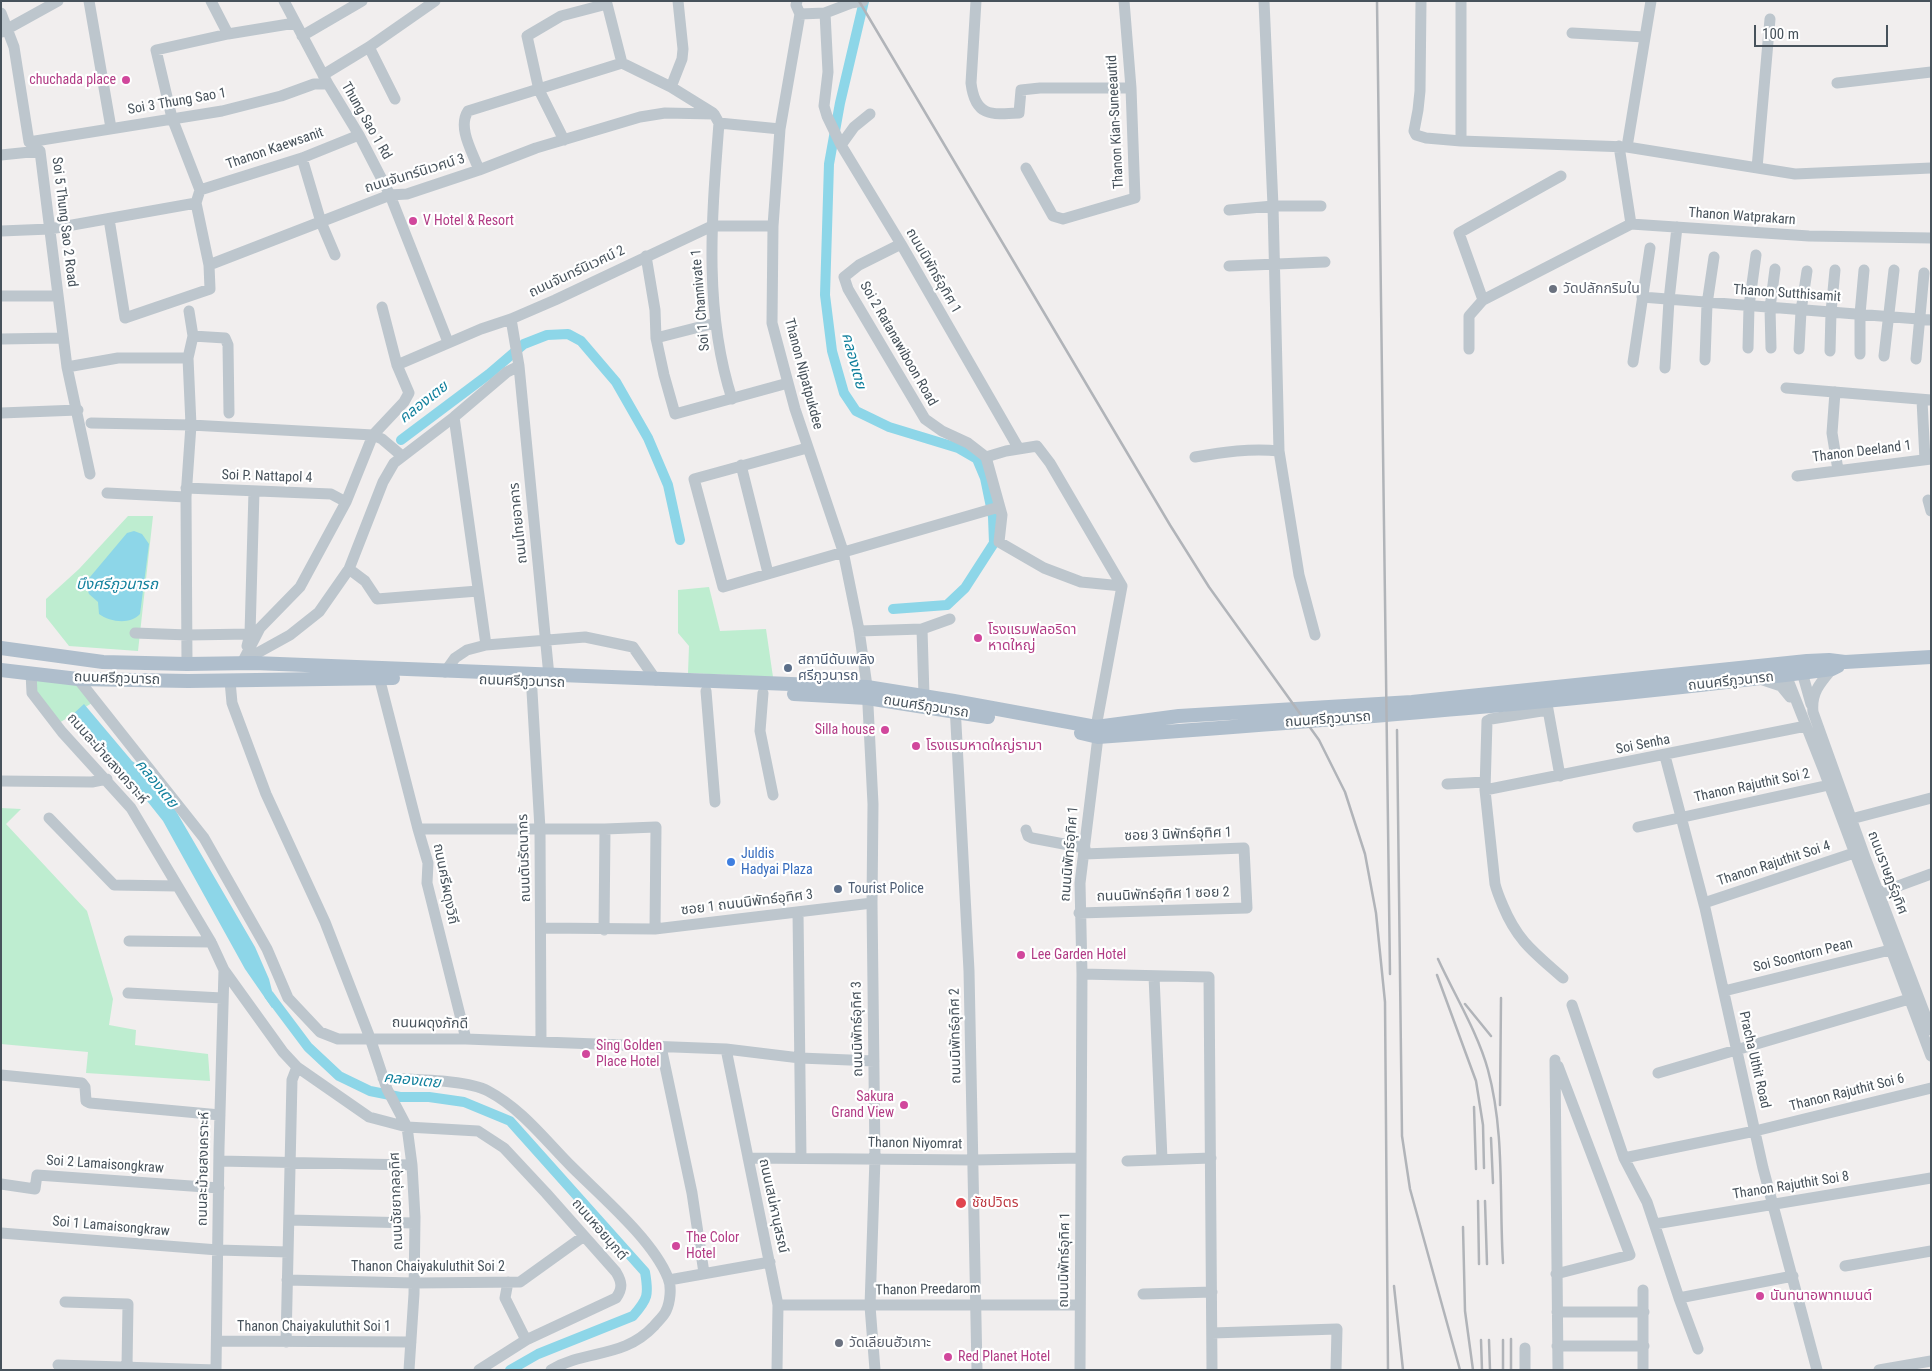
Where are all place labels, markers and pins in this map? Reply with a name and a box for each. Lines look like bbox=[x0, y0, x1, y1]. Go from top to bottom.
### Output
place label: chuchada place bbox=[29, 72, 116, 88]
marker: chuchada place bbox=[120, 74, 132, 86]
place label: V Hotel & Resort bbox=[423, 213, 514, 229]
marker: V Hotel & Resort bbox=[407, 215, 419, 227]
place label: วัดปลักกริมใน bbox=[1563, 281, 1640, 297]
marker: วัดปลักกริมใน bbox=[1547, 283, 1559, 295]
place label: โรงแรมฟลอริดา หาดใหญ่ bbox=[988, 622, 1076, 654]
marker: โรงแรมฟลอริดา หาดใหญ่ bbox=[972, 632, 984, 644]
place label: สถานีดับเพลิง ศรีภูวนารถ bbox=[798, 652, 875, 684]
marker: สถานีดับเพลิง ศรีภูวนารถ bbox=[782, 662, 794, 674]
place label: Silla house bbox=[815, 722, 875, 738]
marker: Silla house bbox=[879, 724, 891, 736]
place label: โรงแรมหาดใหญ่รามา bbox=[926, 738, 1042, 754]
marker: โรงแรมหาดใหญ่รามา bbox=[910, 740, 922, 752]
place label: Juldis Hadyai Plaza bbox=[741, 846, 813, 879]
marker: Juldis Hadyai Plaza bbox=[725, 856, 737, 868]
place label: Tourist Police bbox=[848, 881, 924, 897]
marker: Tourist Police bbox=[832, 883, 844, 895]
place label: Lee Garden Hotel bbox=[1031, 947, 1126, 963]
marker: Lee Garden Hotel bbox=[1015, 949, 1027, 961]
place label: Sing Golden Place Hotel bbox=[596, 1038, 662, 1070]
marker: Sing Golden Place Hotel bbox=[580, 1048, 592, 1060]
place label: Sakura Grand View bbox=[831, 1089, 894, 1122]
marker: Sakura Grand View bbox=[898, 1099, 910, 1111]
place label: ชัชปวิตร bbox=[972, 1195, 1018, 1211]
marker: ชัชปวิตร bbox=[954, 1196, 968, 1210]
place label: The Color Hotel bbox=[686, 1230, 739, 1262]
marker: The Color Hotel bbox=[670, 1240, 682, 1252]
place label: นันทนาอพาทเมนต์ bbox=[1770, 1288, 1872, 1304]
marker: นันทนาอพาทเมนต์ bbox=[1754, 1290, 1766, 1302]
place label: วัดเลียนฮัวเกาะ bbox=[849, 1335, 931, 1351]
marker: วัดเลียนฮัวเกาะ bbox=[833, 1337, 845, 1349]
place label: Red Planet Hotel bbox=[958, 1349, 1050, 1365]
marker: Red Planet Hotel bbox=[942, 1351, 954, 1363]

